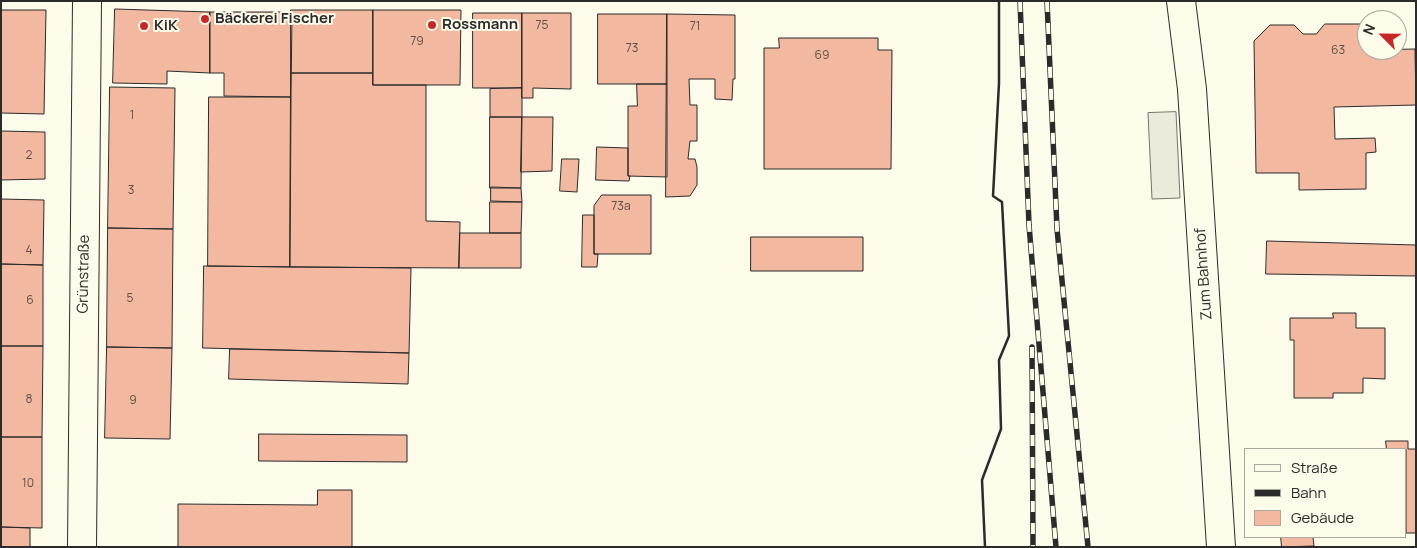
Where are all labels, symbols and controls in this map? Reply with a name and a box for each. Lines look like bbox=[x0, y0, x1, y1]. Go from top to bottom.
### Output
place label: Bäckerei Fischer bbox=[215, 10, 334, 28]
north arrow bbox=[1357, 10, 1407, 60]
marker: Bäckerei Fischer bbox=[199, 13, 211, 25]
place label: Rossmann bbox=[442, 16, 518, 34]
place label: KiK bbox=[154, 17, 178, 35]
marker: Rossmann bbox=[426, 19, 438, 31]
house number: 75 bbox=[536, 19, 548, 33]
marker: KiK bbox=[138, 20, 150, 32]
house number: 71 bbox=[690, 20, 700, 34]
text: N bbox=[1358, 21, 1379, 38]
house number: 79 bbox=[410, 35, 424, 49]
house number: 73 bbox=[626, 42, 638, 56]
house number: 63 bbox=[1331, 44, 1345, 58]
house number: 69 bbox=[815, 49, 829, 63]
house number: 1 bbox=[130, 109, 134, 123]
house number: 2 bbox=[26, 149, 32, 163]
house number: 3 bbox=[128, 184, 134, 198]
house number: 73a bbox=[611, 200, 631, 214]
street label: Zum Bahnhof bbox=[1192, 227, 1216, 321]
street label: Grünstraße bbox=[74, 234, 94, 314]
house number: 4 bbox=[25, 244, 33, 258]
house number: 5 bbox=[127, 292, 133, 306]
house number: 6 bbox=[26, 294, 34, 308]
house number: 8 bbox=[26, 393, 32, 407]
house number: 9 bbox=[129, 394, 137, 408]
legend bbox=[1244, 448, 1407, 538]
text: Straße bbox=[1291, 457, 1337, 478]
house number: 10 bbox=[22, 477, 34, 491]
text: Bahn bbox=[1291, 482, 1326, 503]
text: Gebäude bbox=[1291, 507, 1354, 528]

